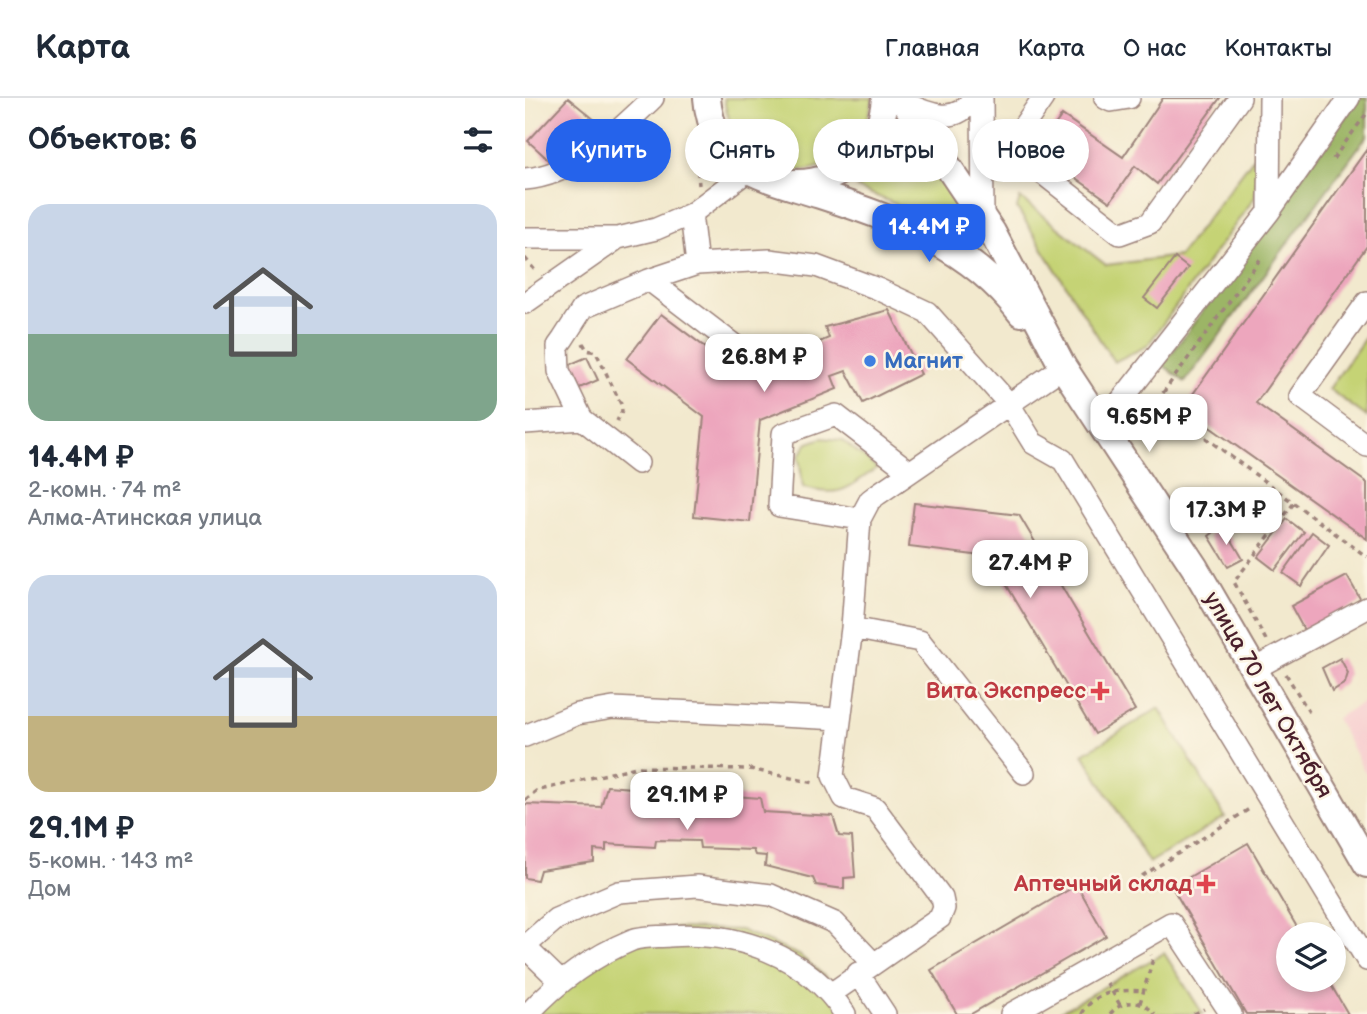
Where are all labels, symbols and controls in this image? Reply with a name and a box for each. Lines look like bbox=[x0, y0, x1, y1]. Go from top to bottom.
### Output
text: Карта bbox=[35, 28, 130, 68]
text: Главная bbox=[885, 34, 979, 63]
text: Карта bbox=[1017, 34, 1085, 63]
text: О нас bbox=[1123, 34, 1186, 63]
text: Контакты bbox=[1224, 34, 1332, 63]
chip: Купить bbox=[546, 119, 671, 182]
chip: Снять bbox=[685, 119, 799, 182]
chip: Фильтры bbox=[813, 119, 958, 182]
chip: Новое bbox=[972, 119, 1089, 182]
icon: filters bbox=[459, 121, 497, 159]
text: Объектов: 6 bbox=[28, 122, 197, 158]
pin: 14.4M ₽ bbox=[864, 204, 994, 264]
text: 14.4M ₽ bbox=[888, 213, 970, 241]
icon: home bbox=[200, 249, 326, 375]
pin: 26.8M ₽ bbox=[699, 334, 829, 394]
text: 26.8M ₽ bbox=[721, 343, 807, 371]
place label: Магнит bbox=[884, 347, 963, 375]
marker: Магнит bbox=[862, 353, 878, 369]
pin: 9.65M ₽ bbox=[1084, 394, 1214, 454]
text: 9.65M ₽ bbox=[1106, 403, 1192, 431]
text: 14.4M ₽ bbox=[28, 440, 134, 476]
text: 2-комн. · 74 m² bbox=[28, 476, 181, 504]
pin: 17.3M ₽ bbox=[1161, 488, 1291, 547]
text: 17.3M ₽ bbox=[1186, 496, 1266, 524]
text: Алма-Атинская улица bbox=[28, 504, 262, 532]
pin: 27.4M ₽ bbox=[965, 540, 1095, 600]
text: 27.4M ₽ bbox=[988, 549, 1072, 577]
street label: улица 70 лет Октября bbox=[1197, 587, 1339, 803]
icon: home bbox=[200, 620, 326, 746]
place label: Вита Экспресс bbox=[926, 677, 1086, 705]
marker: Вита Экспресс bbox=[1092, 683, 1108, 699]
pin: 29.1M ₽ bbox=[622, 772, 752, 832]
text: 29.1M ₽ bbox=[646, 781, 728, 809]
text: 29.1M ₽ bbox=[28, 811, 134, 847]
text: 5-комн. · 143 m² bbox=[28, 847, 193, 875]
place label: Аптечный склад bbox=[1013, 870, 1192, 898]
text: Дом bbox=[28, 875, 71, 903]
marker: Аптечный склад bbox=[1198, 876, 1214, 892]
map controls bbox=[1276, 922, 1346, 992]
button: layers bbox=[1276, 922, 1346, 992]

